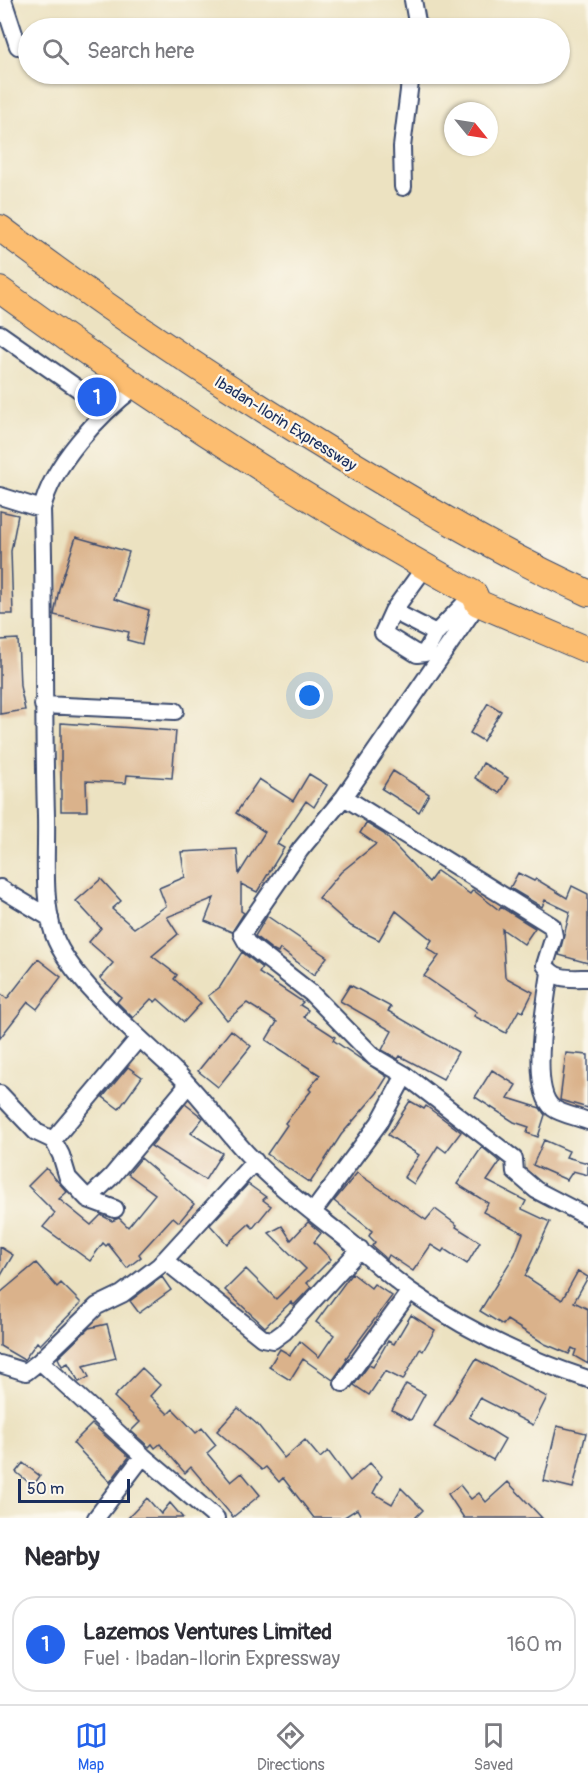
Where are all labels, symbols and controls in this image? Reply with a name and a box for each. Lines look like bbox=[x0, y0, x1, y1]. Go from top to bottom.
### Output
search box bbox=[18, 18, 570, 84]
icon: search bbox=[39, 35, 72, 68]
text: Search here bbox=[87, 37, 194, 65]
north arrow bbox=[444, 102, 498, 156]
street label: Ibadan-Ilorin Expressway bbox=[211, 372, 360, 476]
pin: 1 bbox=[78, 374, 116, 420]
your location bbox=[295, 681, 324, 710]
scale bar bbox=[18, 1476, 130, 1504]
text: 50 m bbox=[27, 1479, 64, 1499]
text: Nearby bbox=[24, 1541, 100, 1573]
text: Lazemos Ventures Limited bbox=[83, 1618, 332, 1646]
text: 1 bbox=[42, 1632, 49, 1657]
text: 160 m bbox=[507, 1632, 562, 1657]
text: Fuel · Ibadan-Ilorin Expressway bbox=[83, 1646, 340, 1671]
tab: Map bbox=[75, 1719, 108, 1775]
tab: Directions bbox=[257, 1719, 325, 1775]
tab: Saved bbox=[474, 1719, 513, 1775]

